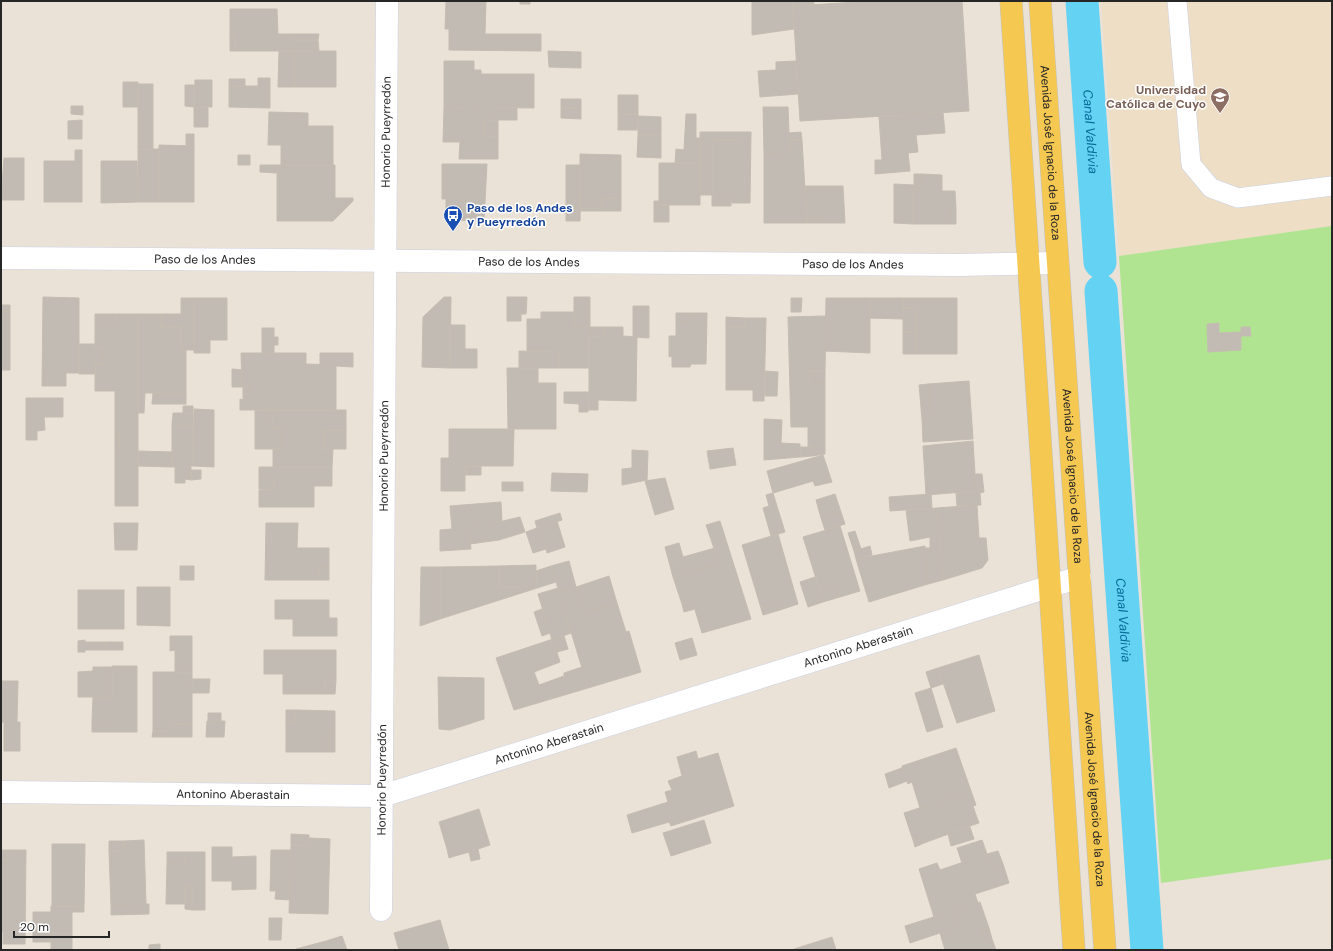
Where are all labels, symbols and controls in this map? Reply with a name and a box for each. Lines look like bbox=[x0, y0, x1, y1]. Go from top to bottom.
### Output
street label: Avenida José Ignacio de la Roza bbox=[1036, 65, 1064, 241]
street label: Honorio Pueyrredón bbox=[378, 76, 395, 188]
place label: Universidad Católica de Cuyo bbox=[1106, 82, 1206, 112]
school or university icon: Universidad Católica de Cuyo bbox=[1209, 86, 1231, 114]
water label: Canal Valdivia bbox=[1079, 89, 1102, 175]
place label: Paso de los Andes y Pueyrredón bbox=[467, 200, 573, 230]
bus stop icon: Paso de los Andes y Pueyrredón bbox=[442, 204, 464, 232]
street label: Paso de los Andes bbox=[154, 251, 256, 268]
street label: Paso de los Andes bbox=[478, 253, 580, 270]
street label: Paso de los Andes bbox=[802, 256, 904, 273]
street label: Avenida José Ignacio de la Roza bbox=[1059, 388, 1087, 564]
street label: Honorio Pueyrredón bbox=[376, 400, 392, 512]
water label: Canal Valdivia bbox=[1112, 577, 1135, 663]
street label: Antonino Aberastain bbox=[801, 622, 915, 671]
street label: Avenida José Ignacio de la Roza bbox=[1081, 711, 1109, 887]
street label: Antonino Aberastain bbox=[492, 719, 606, 768]
street label: Honorio Pueyrredón bbox=[373, 724, 390, 836]
street label: Antonino Aberastain bbox=[176, 786, 290, 803]
scale bar bbox=[14, 913, 109, 939]
text: 20 m bbox=[20, 919, 49, 935]

